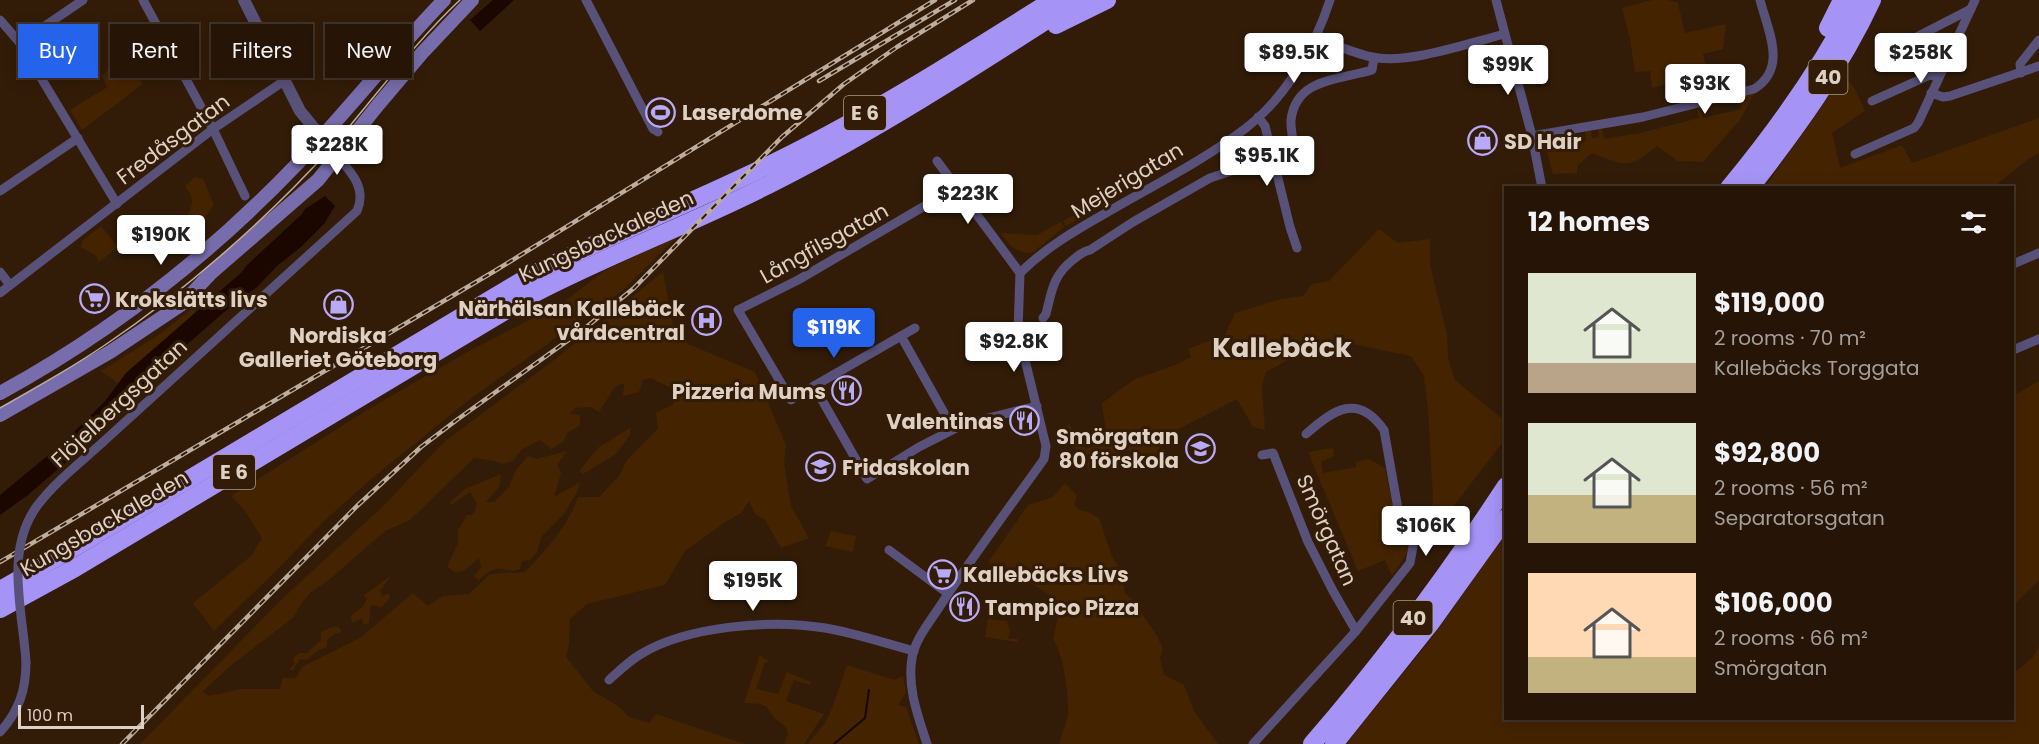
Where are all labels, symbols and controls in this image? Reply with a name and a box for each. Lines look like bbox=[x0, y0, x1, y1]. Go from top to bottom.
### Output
chip: Buy bbox=[18, 24, 98, 78]
chip: Rent bbox=[110, 24, 199, 78]
chip: Filters bbox=[211, 24, 313, 78]
chip: New bbox=[325, 24, 412, 78]
pin: $89.5K bbox=[1245, 33, 1343, 84]
pin: $258K bbox=[1879, 33, 1963, 84]
text: $89.5K bbox=[1259, 38, 1330, 66]
text: $258K bbox=[1889, 38, 1953, 66]
pin: $99K bbox=[1472, 45, 1544, 96]
text: $99K bbox=[1482, 50, 1534, 78]
road number: 40 bbox=[1808, 60, 1848, 94]
pin: $93K bbox=[1669, 64, 1741, 115]
text: $93K bbox=[1679, 69, 1731, 97]
street label: Fredåsgatan bbox=[111, 87, 235, 191]
sports icon: Laserdome bbox=[645, 96, 677, 128]
road number: E 6 bbox=[844, 96, 886, 130]
place label: Laserdome bbox=[682, 98, 803, 127]
pin: $228K bbox=[295, 125, 379, 176]
shop icon: SD Hair bbox=[1467, 125, 1499, 157]
place label: SD Hair bbox=[1504, 127, 1581, 156]
text: $228K bbox=[306, 130, 368, 158]
street label: Mejerigatan bbox=[1066, 135, 1188, 225]
pin: $95.1K bbox=[1218, 136, 1316, 187]
text: $95.1K bbox=[1234, 141, 1300, 169]
pin: $223K bbox=[926, 174, 1010, 225]
text: $223K bbox=[937, 179, 999, 207]
street label: Kungsbackaleden bbox=[514, 183, 698, 289]
street label: Långfilsgatan bbox=[755, 196, 893, 290]
text: 12 homes bbox=[1528, 204, 1650, 240]
icon: filters bbox=[1957, 206, 1990, 239]
pin: $190K bbox=[119, 215, 203, 266]
text: $190K bbox=[131, 220, 191, 248]
supermarket icon: Krokslätts livs bbox=[78, 283, 110, 315]
place label: Krokslätts livs bbox=[115, 285, 268, 314]
text: $119,000 bbox=[1714, 285, 1825, 321]
shop icon: Nordiska Galleriet Göteborg bbox=[322, 288, 354, 320]
place label: Närhälsan Kallebäck vårdcentral bbox=[458, 294, 685, 347]
icon: home bbox=[1576, 297, 1648, 369]
hospital icon: Närhälsan Kallebäck vårdcentral bbox=[690, 304, 722, 336]
pin: $119K bbox=[792, 308, 876, 359]
text: $119K bbox=[807, 313, 861, 341]
place label: Nordiska Galleriet Göteborg bbox=[239, 321, 437, 374]
pin: $92.8K bbox=[965, 322, 1063, 373]
text: 2 rooms · 70 m² bbox=[1714, 324, 1866, 352]
text: $92.8K bbox=[979, 327, 1049, 355]
district label: Kallebäck bbox=[1212, 329, 1352, 366]
street label: Flöjelbergsgatan bbox=[45, 332, 193, 474]
text: Kallebäcks Torggata bbox=[1714, 354, 1919, 382]
restaurant icon: Pizzeria Mums bbox=[831, 375, 863, 407]
place label: Pizzeria Mums bbox=[672, 377, 826, 406]
restaurant icon: Valentinas bbox=[1009, 405, 1041, 437]
place label: Valentinas bbox=[886, 407, 1004, 436]
place label: Smörgatan 80 förskola bbox=[1056, 422, 1179, 475]
school or university icon: Smörgatan 80 förskola bbox=[1184, 432, 1216, 464]
text: $92,800 bbox=[1714, 435, 1820, 471]
icon: home bbox=[1576, 447, 1648, 519]
school or university icon: Fridaskolan bbox=[805, 451, 837, 483]
place label: Fridaskolan bbox=[842, 453, 970, 482]
road number: E 6 bbox=[213, 455, 255, 489]
street label: Kungsbackaleden bbox=[15, 463, 193, 583]
street label: Smörgatan bbox=[1290, 470, 1364, 590]
text: 2 rooms · 56 m² bbox=[1714, 474, 1868, 502]
text: Separatorsgatan bbox=[1714, 504, 1885, 532]
pin: $106K bbox=[1384, 506, 1468, 557]
text: $106K bbox=[1396, 511, 1456, 539]
supermarket icon: Kallebäcks Livs bbox=[926, 558, 958, 590]
place label: Kallebäcks Livs bbox=[963, 560, 1129, 589]
pin: $195K bbox=[711, 561, 795, 612]
text: $195K bbox=[723, 566, 783, 594]
text: $106,000 bbox=[1714, 585, 1833, 621]
restaurant icon: Tampico Pizza bbox=[948, 591, 980, 623]
place label: Tampico Pizza bbox=[985, 593, 1139, 622]
icon: home bbox=[1576, 597, 1648, 669]
road number: 40 bbox=[1394, 601, 1432, 635]
text: 2 rooms · 66 m² bbox=[1714, 624, 1868, 652]
text: Smörgatan bbox=[1714, 654, 1827, 682]
scale bar bbox=[18, 702, 144, 730]
text: 100 m bbox=[27, 704, 73, 727]

